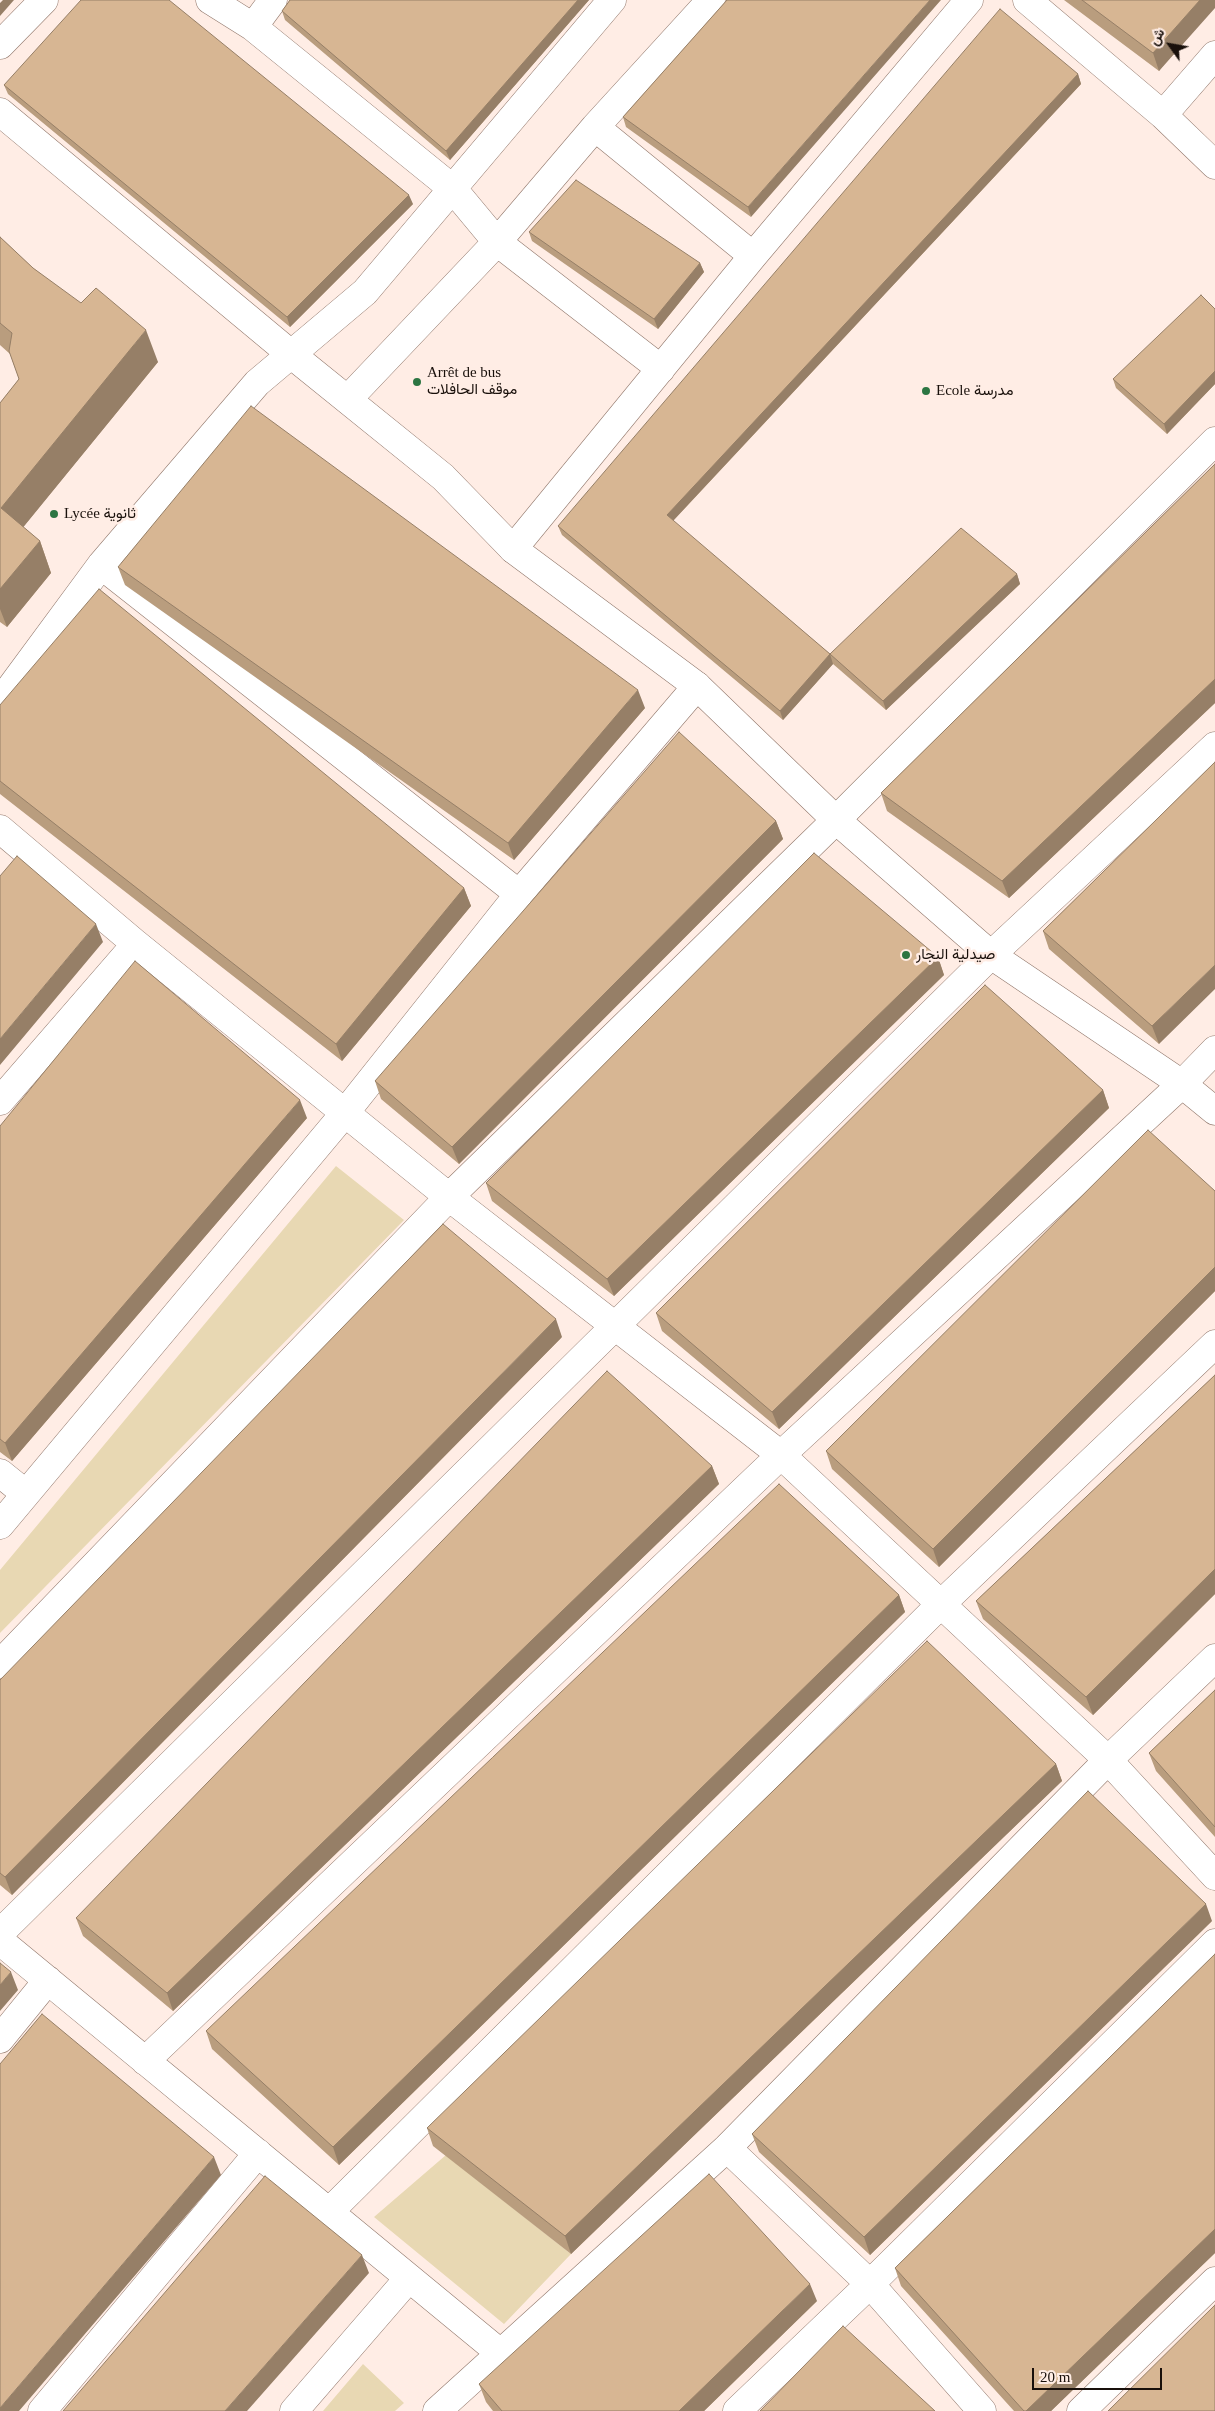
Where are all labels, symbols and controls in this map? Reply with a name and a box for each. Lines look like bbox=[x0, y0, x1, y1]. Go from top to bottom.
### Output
north arrow bbox=[1145, 20, 1195, 70]
text: ش bbox=[1146, 26, 1168, 48]
place label: Arrêt de bus موقف الحافلات bbox=[427, 364, 517, 399]
marker: Arrêt de bus موقف الحافلات bbox=[411, 376, 423, 388]
place label: Ecole مدرسة bbox=[936, 382, 1013, 400]
marker: Ecole مدرسة bbox=[920, 385, 932, 397]
place label: Lycée ثانوية bbox=[64, 505, 136, 523]
marker: Lycée ثانوية bbox=[48, 508, 60, 520]
place label: صيدلية النجار bbox=[916, 946, 995, 964]
marker: صيدلية النجار bbox=[900, 949, 912, 961]
scale bar bbox=[1035, 2358, 1165, 2390]
text: 20 m bbox=[1040, 2369, 1070, 2385]

